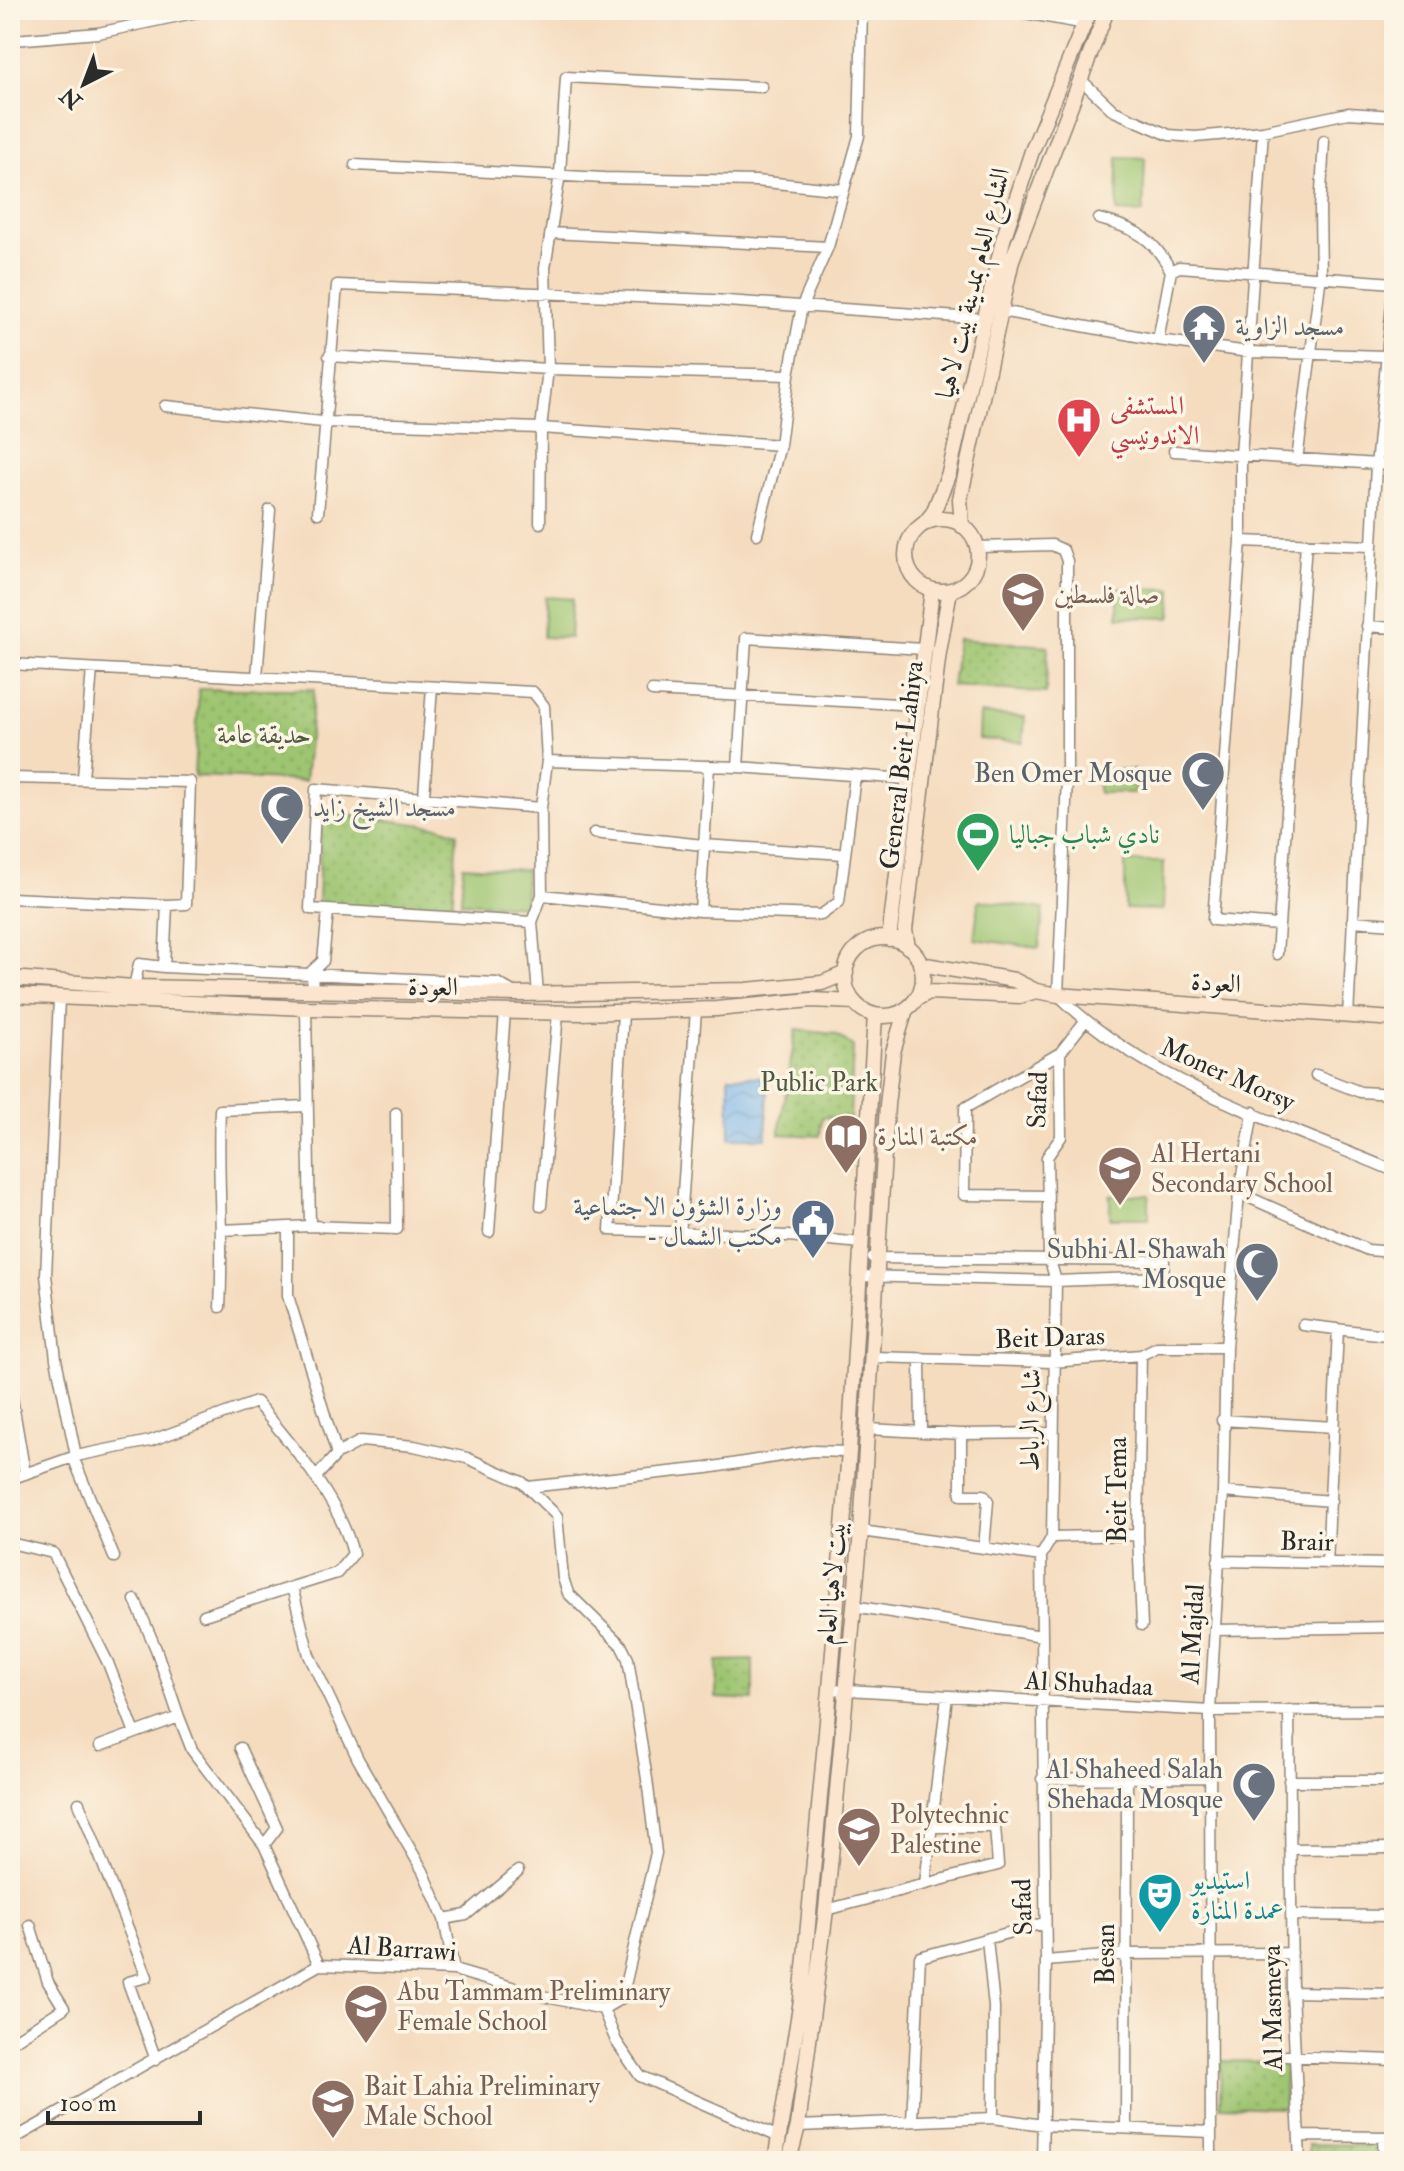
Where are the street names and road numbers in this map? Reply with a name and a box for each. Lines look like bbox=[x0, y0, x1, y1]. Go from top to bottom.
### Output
street label: الشارع العام بمدينة بيت لاهيا bbox=[929, 165, 1023, 403]
street label: General Beit Lahiya bbox=[873, 659, 931, 871]
street label: العودة bbox=[1190, 965, 1242, 1001]
street label: العودة bbox=[408, 971, 458, 1003]
street label: Moner Morsy bbox=[1155, 1031, 1300, 1119]
street label: Safad bbox=[1021, 1071, 1055, 1129]
street label: Beit Daras bbox=[995, 1320, 1106, 1356]
street label: شارع الرباط bbox=[1014, 1368, 1053, 1472]
street label: Beit Tema bbox=[1102, 1437, 1134, 1543]
street label: بيت لاهيا العام bbox=[811, 1520, 859, 1647]
street label: Brair bbox=[1280, 1526, 1335, 1558]
street label: Al Majdal bbox=[1174, 1583, 1212, 1686]
street label: Al Shuhadaa bbox=[1023, 1665, 1154, 1703]
street label: Safad bbox=[1006, 1878, 1040, 1936]
street label: Besan bbox=[1090, 1924, 1122, 1984]
street label: Al Barrawi bbox=[345, 1929, 458, 1969]
street label: Al Masmeya bbox=[1256, 1944, 1290, 2072]

